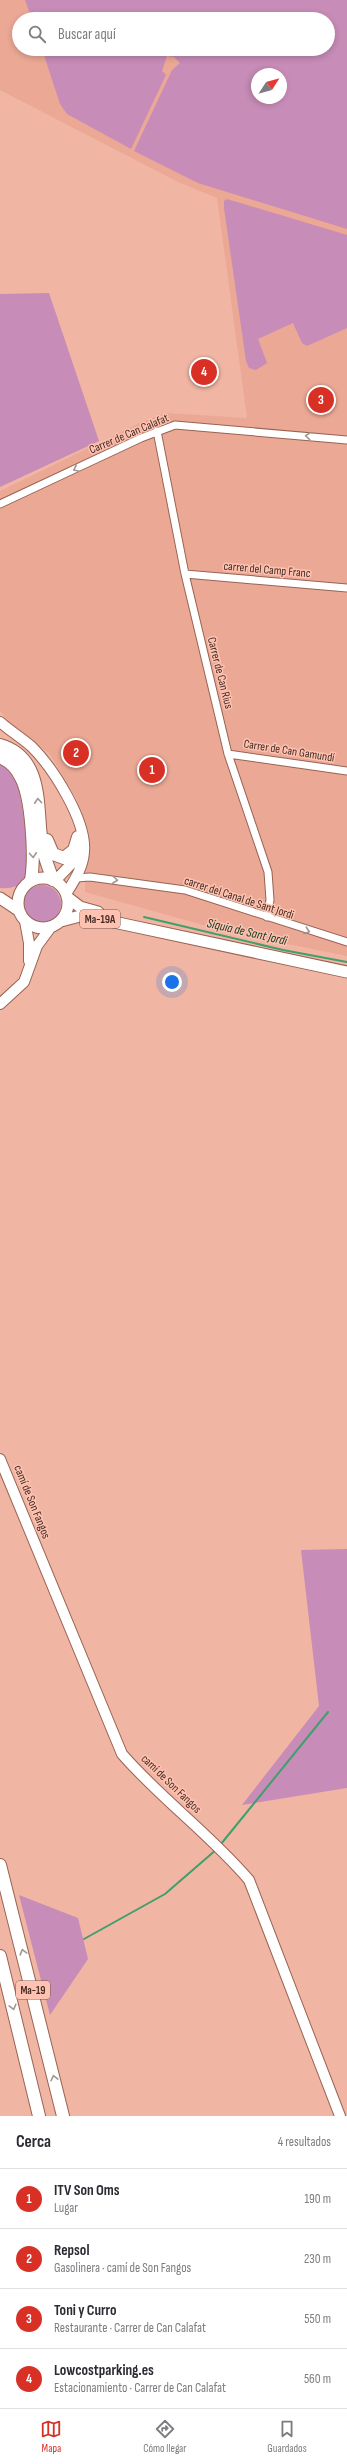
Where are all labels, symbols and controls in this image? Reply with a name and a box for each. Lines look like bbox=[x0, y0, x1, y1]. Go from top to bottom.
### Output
search box bbox=[12, 12, 335, 56]
icon: search bbox=[26, 23, 48, 45]
text: Buscar aquí bbox=[58, 25, 116, 44]
north arrow bbox=[251, 68, 287, 104]
pin: 4 bbox=[191, 357, 217, 387]
pin: 3 bbox=[308, 385, 334, 415]
street label: Carrer de Can Calafat bbox=[87, 410, 171, 457]
one-way arrow bbox=[305, 432, 311, 441]
one-way arrow bbox=[73, 464, 80, 472]
street label: carrer del Camp Franc bbox=[223, 559, 311, 581]
street label: Carrer de Can Rius bbox=[204, 636, 236, 710]
street label: Carrer de Can Gamundí bbox=[243, 736, 336, 766]
pin: 2 bbox=[63, 738, 89, 768]
pin: 1 bbox=[139, 755, 165, 785]
one-way arrow bbox=[34, 798, 43, 804]
one-way arrow bbox=[28, 852, 37, 858]
street label: carrer del Canal de Sant Jordi bbox=[182, 873, 296, 923]
one-way arrow bbox=[112, 875, 118, 884]
road number: Ma-19A bbox=[80, 910, 120, 928]
water label: Síquia de Sant Jordi bbox=[205, 915, 289, 949]
one-way arrow bbox=[304, 926, 311, 935]
your location bbox=[162, 972, 182, 992]
street label: camí de Son Fangos bbox=[10, 1463, 54, 1541]
street label: camí de Son Fangos bbox=[138, 1751, 204, 1817]
one-way arrow bbox=[19, 1949, 27, 1955]
road number: Ma-19 bbox=[16, 1981, 50, 1999]
one-way arrow bbox=[8, 2004, 17, 2011]
one-way arrow bbox=[50, 2075, 59, 2082]
text: Cerca bbox=[16, 2132, 51, 2152]
text: 4 resultados bbox=[278, 2134, 331, 2150]
text: ITV Son Oms bbox=[54, 2181, 119, 2200]
text: 1 bbox=[26, 2191, 32, 2207]
text: 190 m bbox=[304, 2191, 331, 2207]
text: Lugar bbox=[54, 2200, 78, 2216]
text: Repsol bbox=[54, 2241, 89, 2260]
text: 2 bbox=[26, 2251, 32, 2267]
text: 230 m bbox=[304, 2251, 331, 2267]
text: Gasolinera · camí de Son Fangos bbox=[54, 2260, 191, 2276]
text: Toni y Curro bbox=[54, 2301, 117, 2320]
text: 3 bbox=[26, 2311, 32, 2327]
text: 550 m bbox=[304, 2311, 331, 2327]
text: Restaurante · Carrer de Can Calafat bbox=[54, 2320, 206, 2336]
text: Lowcostparking.es bbox=[54, 2361, 154, 2380]
text: 4 bbox=[26, 2371, 32, 2387]
text: 560 m bbox=[304, 2371, 331, 2387]
text: Estacionamiento · Carrer de Can Calafat bbox=[54, 2380, 226, 2396]
tab: Mapa bbox=[40, 2418, 62, 2455]
tab: Cómo llegar bbox=[143, 2418, 187, 2455]
tab: Guardados bbox=[267, 2418, 307, 2455]

